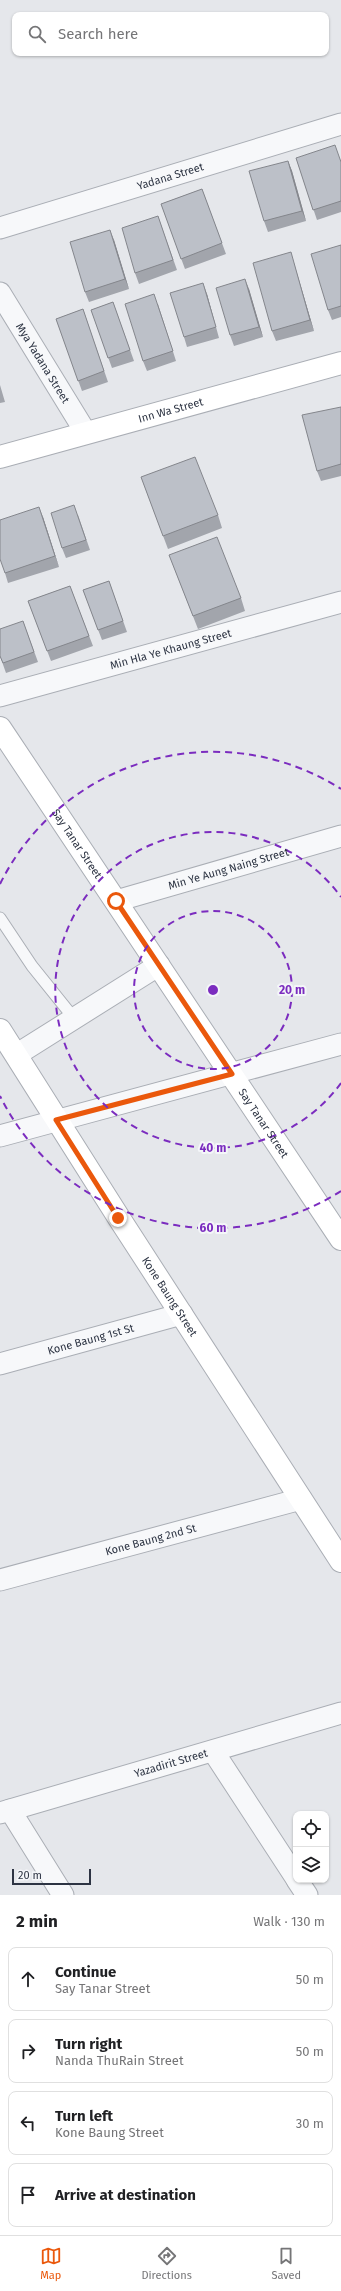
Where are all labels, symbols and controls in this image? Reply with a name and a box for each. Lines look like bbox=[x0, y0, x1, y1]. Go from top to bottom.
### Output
search box bbox=[12, 12, 329, 56]
icon: search bbox=[26, 23, 48, 45]
text: Search here bbox=[58, 25, 138, 43]
street label: Yadana Street bbox=[136, 160, 205, 193]
street label: Mya Yadana Street bbox=[13, 321, 72, 406]
street label: Inn Wa Street bbox=[137, 395, 205, 426]
street label: Min Hla Ye Khaung Street bbox=[109, 627, 233, 672]
street label: Say Tanar Street bbox=[49, 807, 105, 881]
street label: Min Ye Aung Naing Street bbox=[167, 845, 290, 893]
route start bbox=[107, 892, 125, 910]
centre of rings bbox=[206, 983, 220, 997]
text: 20 m bbox=[279, 983, 305, 997]
street label: Say Tanar Street bbox=[235, 1086, 291, 1161]
text: 40 m bbox=[200, 1141, 226, 1155]
route end bbox=[109, 1209, 127, 1227]
text: 60 m bbox=[200, 1221, 226, 1235]
street label: Kone Baung Street bbox=[139, 1255, 200, 1339]
street label: Kone Baung 1st St bbox=[46, 1322, 135, 1358]
street label: Kone Baung 2nd St bbox=[104, 1521, 198, 1558]
street label: Yazadirit Street bbox=[133, 1747, 209, 1780]
map controls bbox=[293, 1811, 329, 1883]
button: locate bbox=[293, 1811, 329, 1847]
button: layers bbox=[293, 1847, 329, 1883]
scale bar bbox=[12, 1867, 91, 1886]
text: 20 m bbox=[18, 1869, 42, 1882]
text: 2 min bbox=[16, 1911, 58, 1932]
text: Walk · 130 m bbox=[253, 1914, 325, 1929]
text: Continue bbox=[55, 1963, 116, 1981]
icon: ahead bbox=[17, 1968, 39, 1990]
text: 50 m bbox=[296, 1972, 324, 1987]
text: Say Tanar Street bbox=[55, 1981, 150, 1996]
text: Turn right bbox=[55, 2035, 122, 2053]
icon: right bbox=[17, 2040, 39, 2062]
text: 50 m bbox=[296, 2044, 324, 2059]
text: Nanda ThuRain Street bbox=[55, 2053, 184, 2068]
text: Turn left bbox=[55, 2107, 113, 2125]
icon: left bbox=[17, 2112, 39, 2134]
text: 30 m bbox=[296, 2116, 324, 2131]
text: Kone Baung Street bbox=[55, 2125, 164, 2140]
icon: arrive bbox=[17, 2184, 39, 2206]
text: Arrive at destination bbox=[55, 2186, 196, 2204]
tab: Map bbox=[40, 2245, 62, 2282]
tab: Directions bbox=[141, 2245, 192, 2282]
tab: Saved bbox=[271, 2245, 301, 2282]

